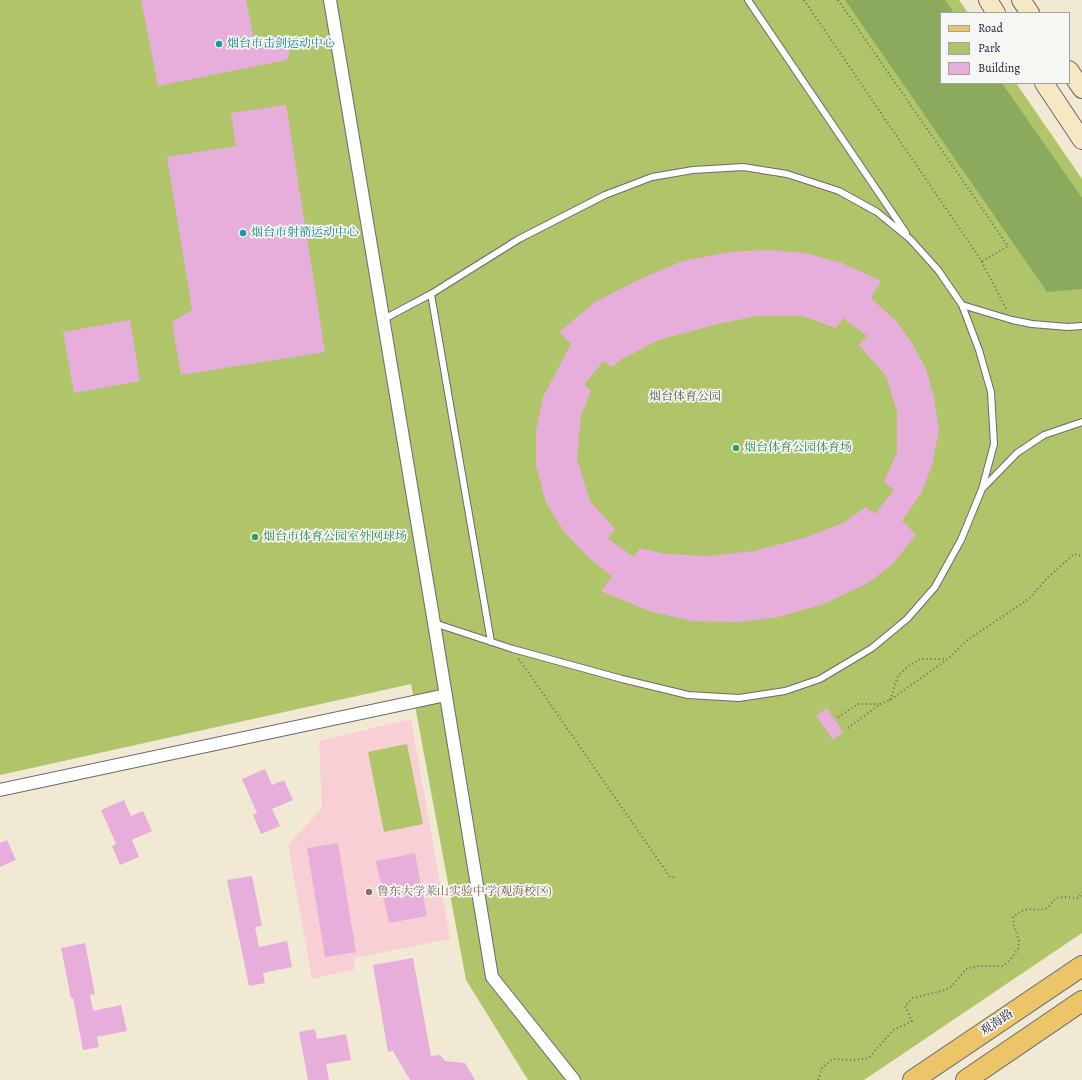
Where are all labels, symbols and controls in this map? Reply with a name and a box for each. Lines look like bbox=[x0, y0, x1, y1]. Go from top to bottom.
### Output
legend bbox=[940, 12, 1070, 84]
text: Road bbox=[978, 20, 1003, 36]
place label: 烟台市击剑运动中心 bbox=[227, 37, 335, 51]
marker: 烟台市击剑运动中心 bbox=[214, 39, 224, 49]
text: Park bbox=[978, 40, 1001, 56]
text: Building bbox=[978, 60, 1020, 76]
place label: 烟台市射箭运动中心 bbox=[251, 226, 359, 240]
marker: 烟台市射箭运动中心 bbox=[238, 228, 248, 238]
park label: 烟台体育公园 bbox=[649, 390, 721, 404]
place label: 烟台体育公园体育场 bbox=[744, 441, 852, 455]
marker: 烟台体育公园体育场 bbox=[731, 443, 741, 453]
place label: 烟台市体育公园室外网球场 bbox=[263, 530, 407, 544]
marker: 烟台市体育公园室外网球场 bbox=[250, 532, 260, 542]
place label: 鲁东大学莱山实验中学(观海校区) bbox=[377, 885, 552, 899]
marker: 鲁东大学莱山实验中学(观海校区) bbox=[364, 887, 374, 897]
street label: 观海路 bbox=[978, 1007, 1016, 1039]

